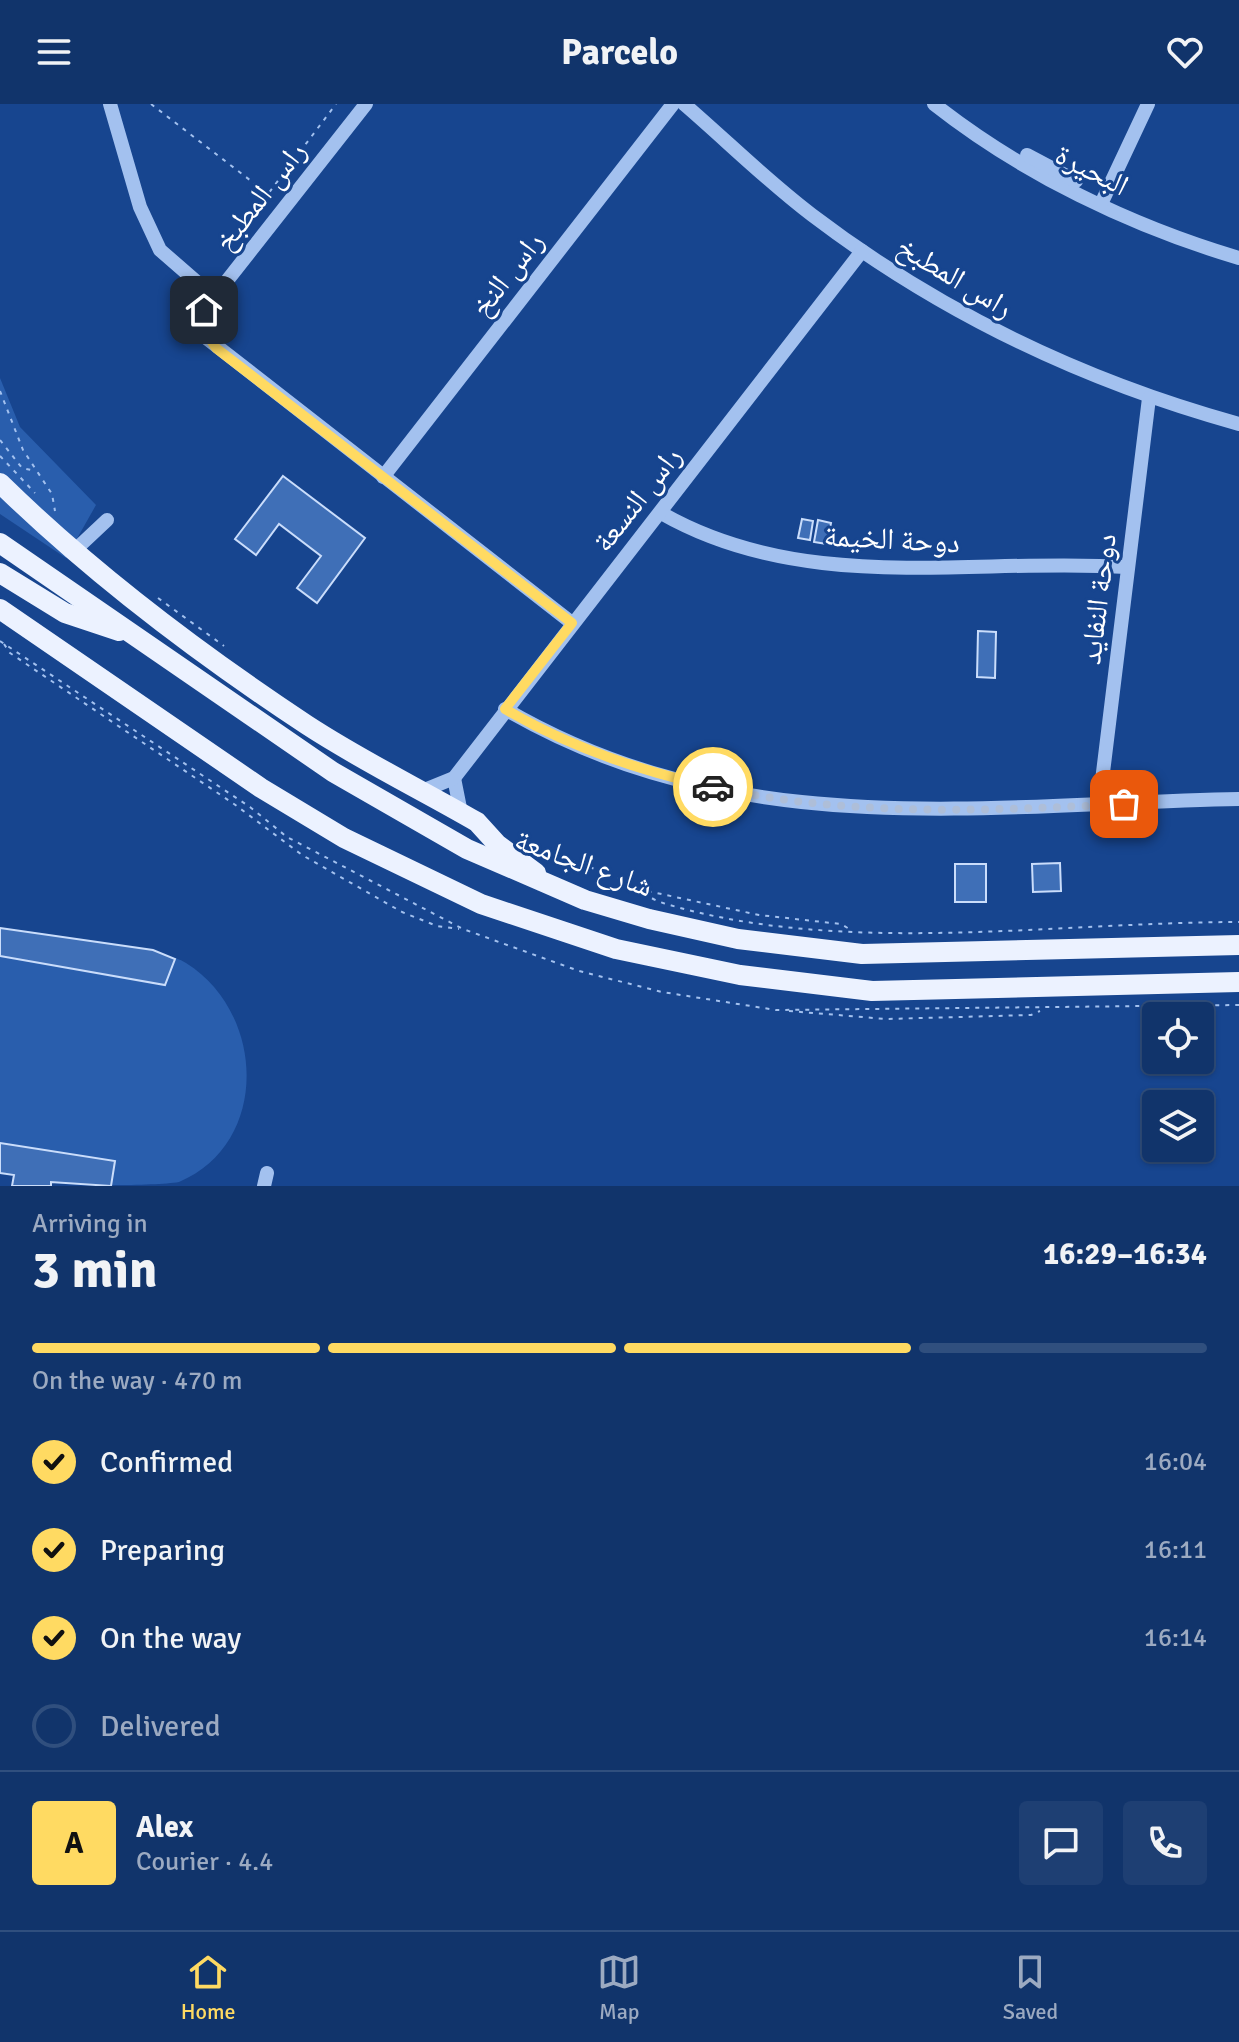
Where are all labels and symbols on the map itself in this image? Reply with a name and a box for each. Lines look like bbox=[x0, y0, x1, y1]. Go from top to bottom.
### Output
street label: راس المطبخ bbox=[206, 134, 315, 259]
street label: البحيرة bbox=[1049, 136, 1135, 204]
street label: راس النخ bbox=[463, 224, 552, 324]
street label: راس المطبخ bbox=[890, 228, 1020, 327]
pin bbox=[170, 276, 238, 344]
street label: راس النسعة bbox=[585, 439, 690, 559]
street label: دوحة الخيمة bbox=[823, 517, 961, 562]
street label: دوحة النفايد bbox=[1072, 531, 1125, 667]
courier bbox=[673, 747, 753, 827]
pin bbox=[1090, 770, 1158, 838]
street label: شارع الجامعة bbox=[510, 821, 658, 906]

